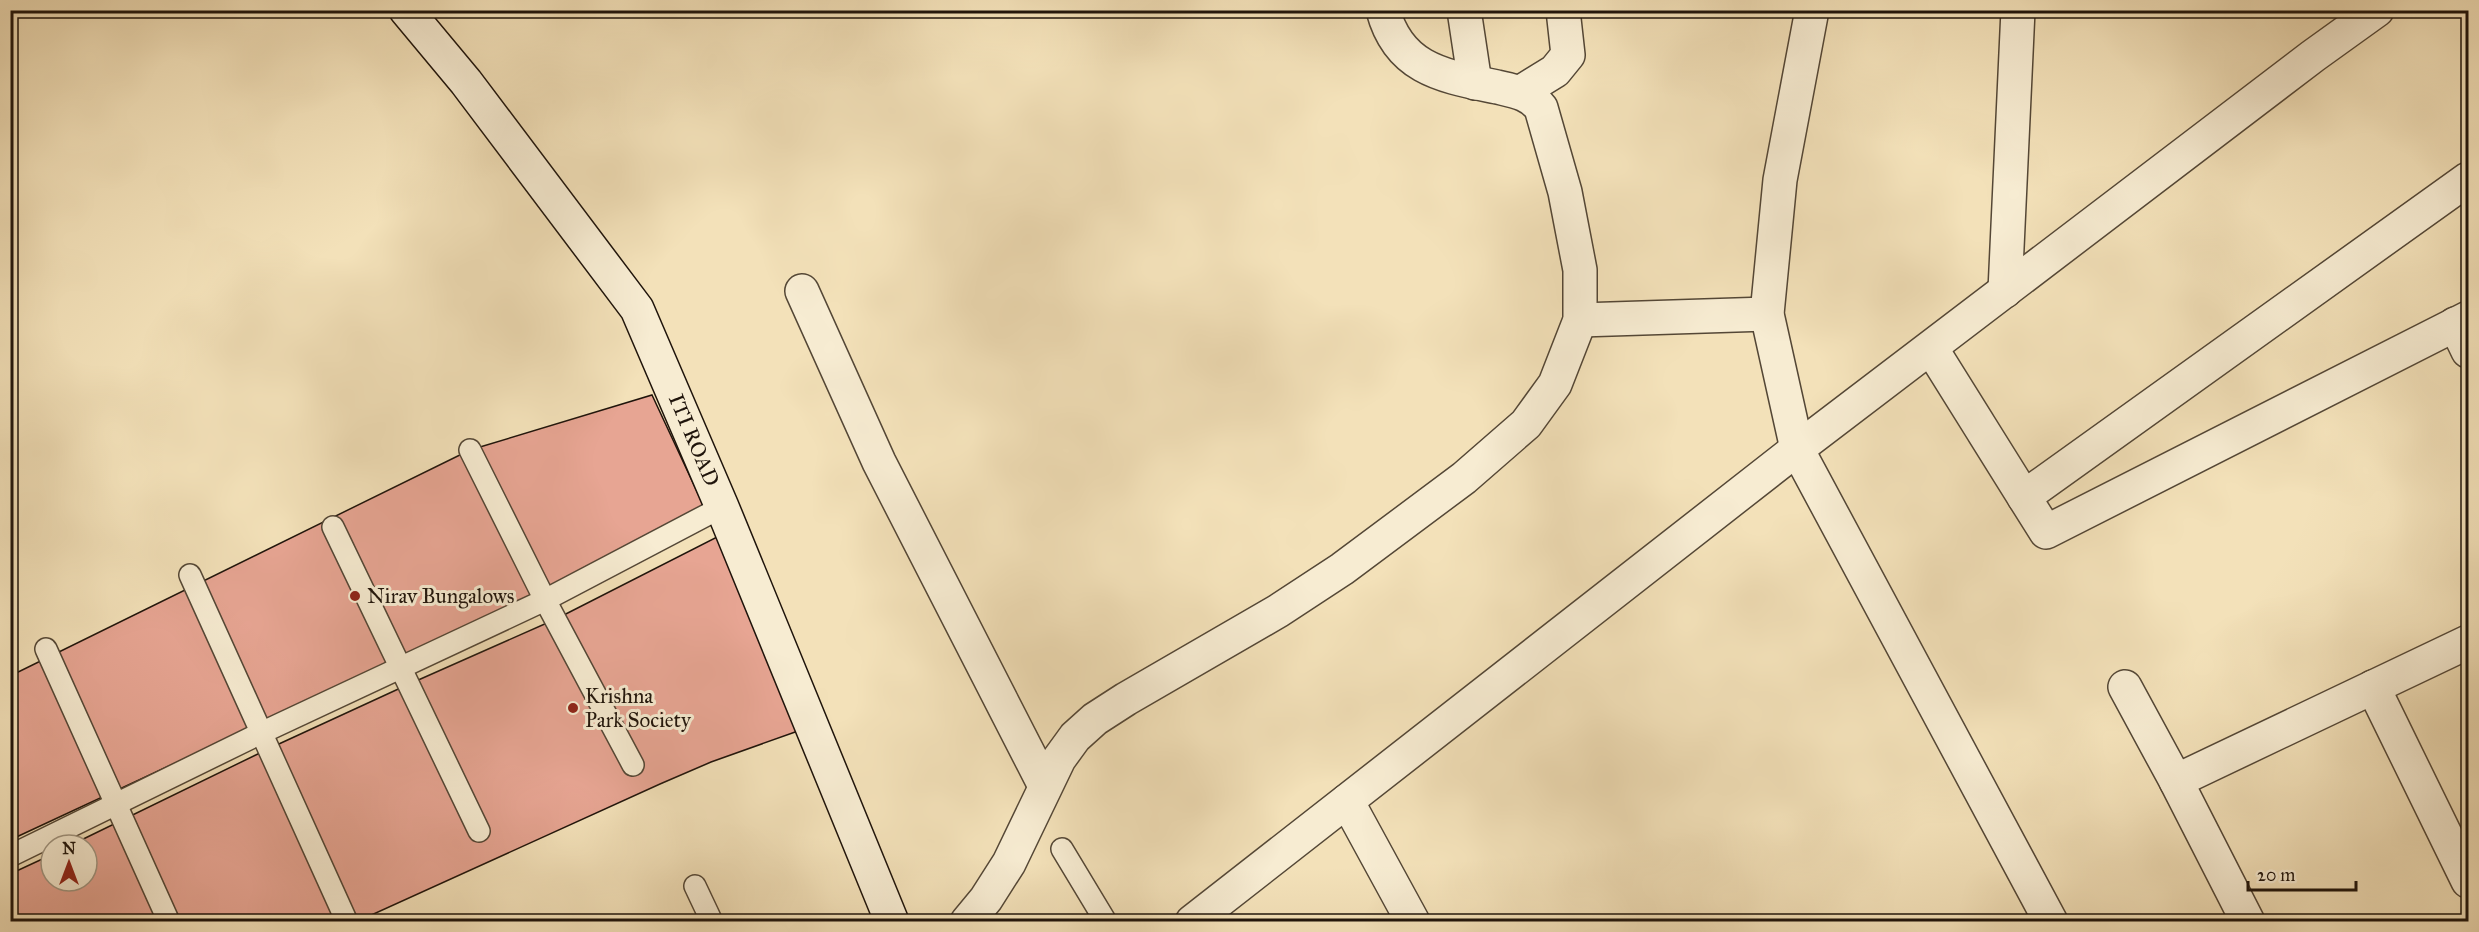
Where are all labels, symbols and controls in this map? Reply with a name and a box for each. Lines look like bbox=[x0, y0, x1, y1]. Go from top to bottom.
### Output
street label: ITI ROAD bbox=[663, 390, 725, 490]
place label: Nirav Bungalows bbox=[367, 583, 515, 609]
marker: Nirav Bungalows bbox=[348, 589, 362, 603]
place label: Krishna Park Society bbox=[585, 683, 692, 733]
marker: Krishna Park Society bbox=[566, 701, 580, 715]
north arrow bbox=[39, 833, 99, 893]
text: N bbox=[62, 839, 76, 858]
scale bar bbox=[2248, 854, 2356, 892]
text: 20 m bbox=[2257, 864, 2295, 886]

